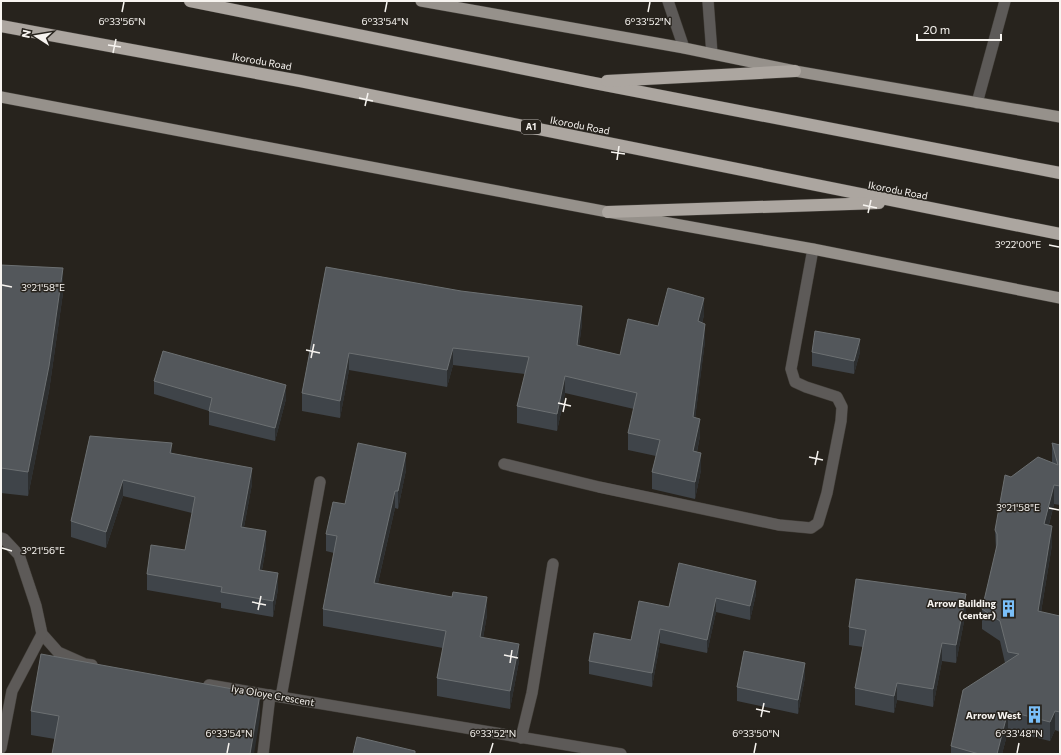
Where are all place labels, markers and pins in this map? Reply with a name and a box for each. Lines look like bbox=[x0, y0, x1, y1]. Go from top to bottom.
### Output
place label: Arrow Building (center) bbox=[927, 597, 997, 621]
building icon: Arrow Building (center) bbox=[999, 599, 1019, 619]
building icon: Arrow West bbox=[1024, 705, 1044, 725]
place label: Arrow West bbox=[966, 709, 1021, 721]

